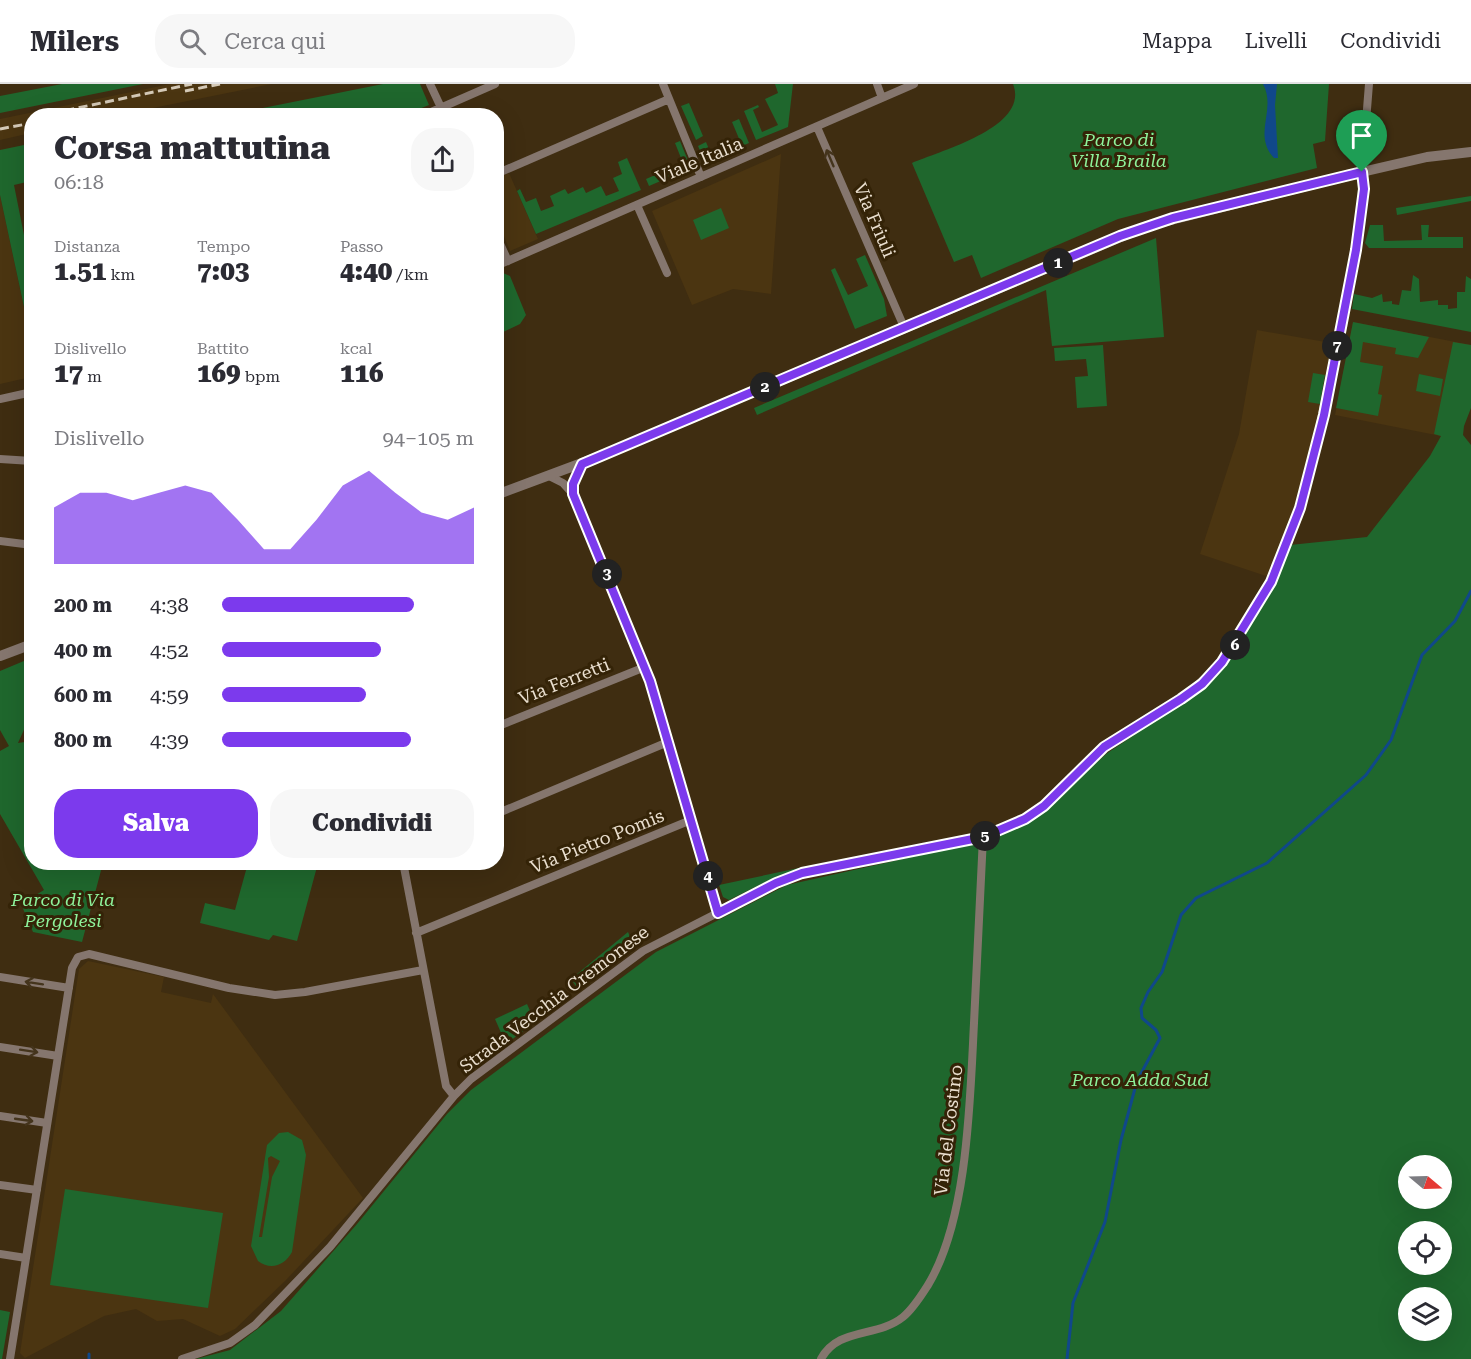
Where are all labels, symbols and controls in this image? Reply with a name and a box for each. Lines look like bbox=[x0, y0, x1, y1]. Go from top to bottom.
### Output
search box bbox=[155, 14, 575, 68]
text: Milers bbox=[30, 25, 119, 58]
icon: search bbox=[176, 25, 209, 58]
text: Cerca qui bbox=[224, 29, 325, 54]
text: Mappa bbox=[1142, 29, 1212, 53]
text: Livelli bbox=[1245, 29, 1307, 53]
text: Condividi bbox=[1340, 29, 1441, 53]
pin bbox=[1336, 110, 1387, 172]
icon: arrive bbox=[1345, 119, 1378, 152]
text: Corsa mattutina bbox=[54, 128, 330, 167]
button: share bbox=[411, 128, 474, 191]
park label: Parco di Villa Braila bbox=[1071, 129, 1167, 171]
street label: Viale Italia bbox=[652, 132, 746, 188]
one-way arrow bbox=[824, 149, 835, 168]
text: 06:18 bbox=[54, 170, 104, 194]
street label: Via Friuli bbox=[850, 180, 900, 261]
text: Distanza bbox=[54, 237, 120, 256]
text: Tempo bbox=[197, 237, 250, 256]
text: Passo bbox=[340, 237, 383, 256]
pin: 1 bbox=[1043, 248, 1073, 278]
text: 1 bbox=[1054, 253, 1062, 272]
text: 1.51 bbox=[54, 256, 106, 286]
text: 7:03 bbox=[197, 256, 249, 286]
text: 4:40 bbox=[340, 256, 392, 286]
text: km bbox=[106, 265, 135, 284]
text: /km bbox=[392, 265, 429, 284]
pin: 7 bbox=[1322, 331, 1352, 361]
text: 7 bbox=[1333, 336, 1341, 355]
text: Dislivello bbox=[54, 339, 126, 358]
text: Battito bbox=[197, 339, 249, 358]
text: kcal bbox=[340, 339, 372, 358]
text: 17 bbox=[54, 358, 83, 388]
text: 169 bbox=[197, 358, 241, 388]
text: 116 bbox=[340, 358, 384, 388]
text: m bbox=[83, 367, 102, 386]
text: bpm bbox=[241, 367, 280, 386]
pin: 2 bbox=[750, 372, 780, 402]
text: 2 bbox=[761, 377, 769, 396]
text: Dislivello bbox=[54, 426, 145, 450]
text: 94–105 m bbox=[383, 426, 474, 450]
pin: 3 bbox=[592, 559, 622, 589]
text: 3 bbox=[603, 564, 611, 583]
text: 200 m bbox=[54, 593, 112, 617]
text: 4:38 bbox=[150, 593, 189, 617]
pin: 6 bbox=[1220, 630, 1250, 660]
text: 6 bbox=[1231, 635, 1239, 654]
text: 400 m bbox=[54, 638, 112, 662]
text: 4:52 bbox=[150, 638, 189, 662]
street label: Via Ferretti bbox=[515, 653, 613, 709]
text: 600 m bbox=[54, 683, 112, 707]
text: 4:59 bbox=[150, 683, 189, 707]
text: 800 m bbox=[54, 728, 112, 752]
text: 4:39 bbox=[150, 728, 189, 752]
button: Salva bbox=[54, 789, 258, 858]
button: Condividi bbox=[270, 789, 474, 858]
street label: Via Pietro Pomis bbox=[527, 805, 667, 877]
pin: 5 bbox=[970, 821, 1000, 851]
text: 5 bbox=[981, 826, 989, 845]
pin: 4 bbox=[693, 861, 723, 891]
text: 4 bbox=[704, 866, 712, 885]
park label: Parco di Via Pergolesi bbox=[10, 889, 115, 931]
street label: Strada Vecchia Cremonese bbox=[455, 921, 653, 1077]
one-way arrow bbox=[25, 977, 45, 988]
one-way arrow bbox=[19, 1046, 38, 1057]
street label: Via del Costino bbox=[930, 1063, 966, 1197]
park label: Parco Adda Sud bbox=[1070, 1069, 1209, 1090]
one-way arrow bbox=[13, 1114, 33, 1125]
north arrow bbox=[1398, 1155, 1452, 1209]
map controls bbox=[1398, 1155, 1452, 1341]
button: locate bbox=[1398, 1221, 1452, 1275]
button: layers bbox=[1398, 1287, 1452, 1341]

